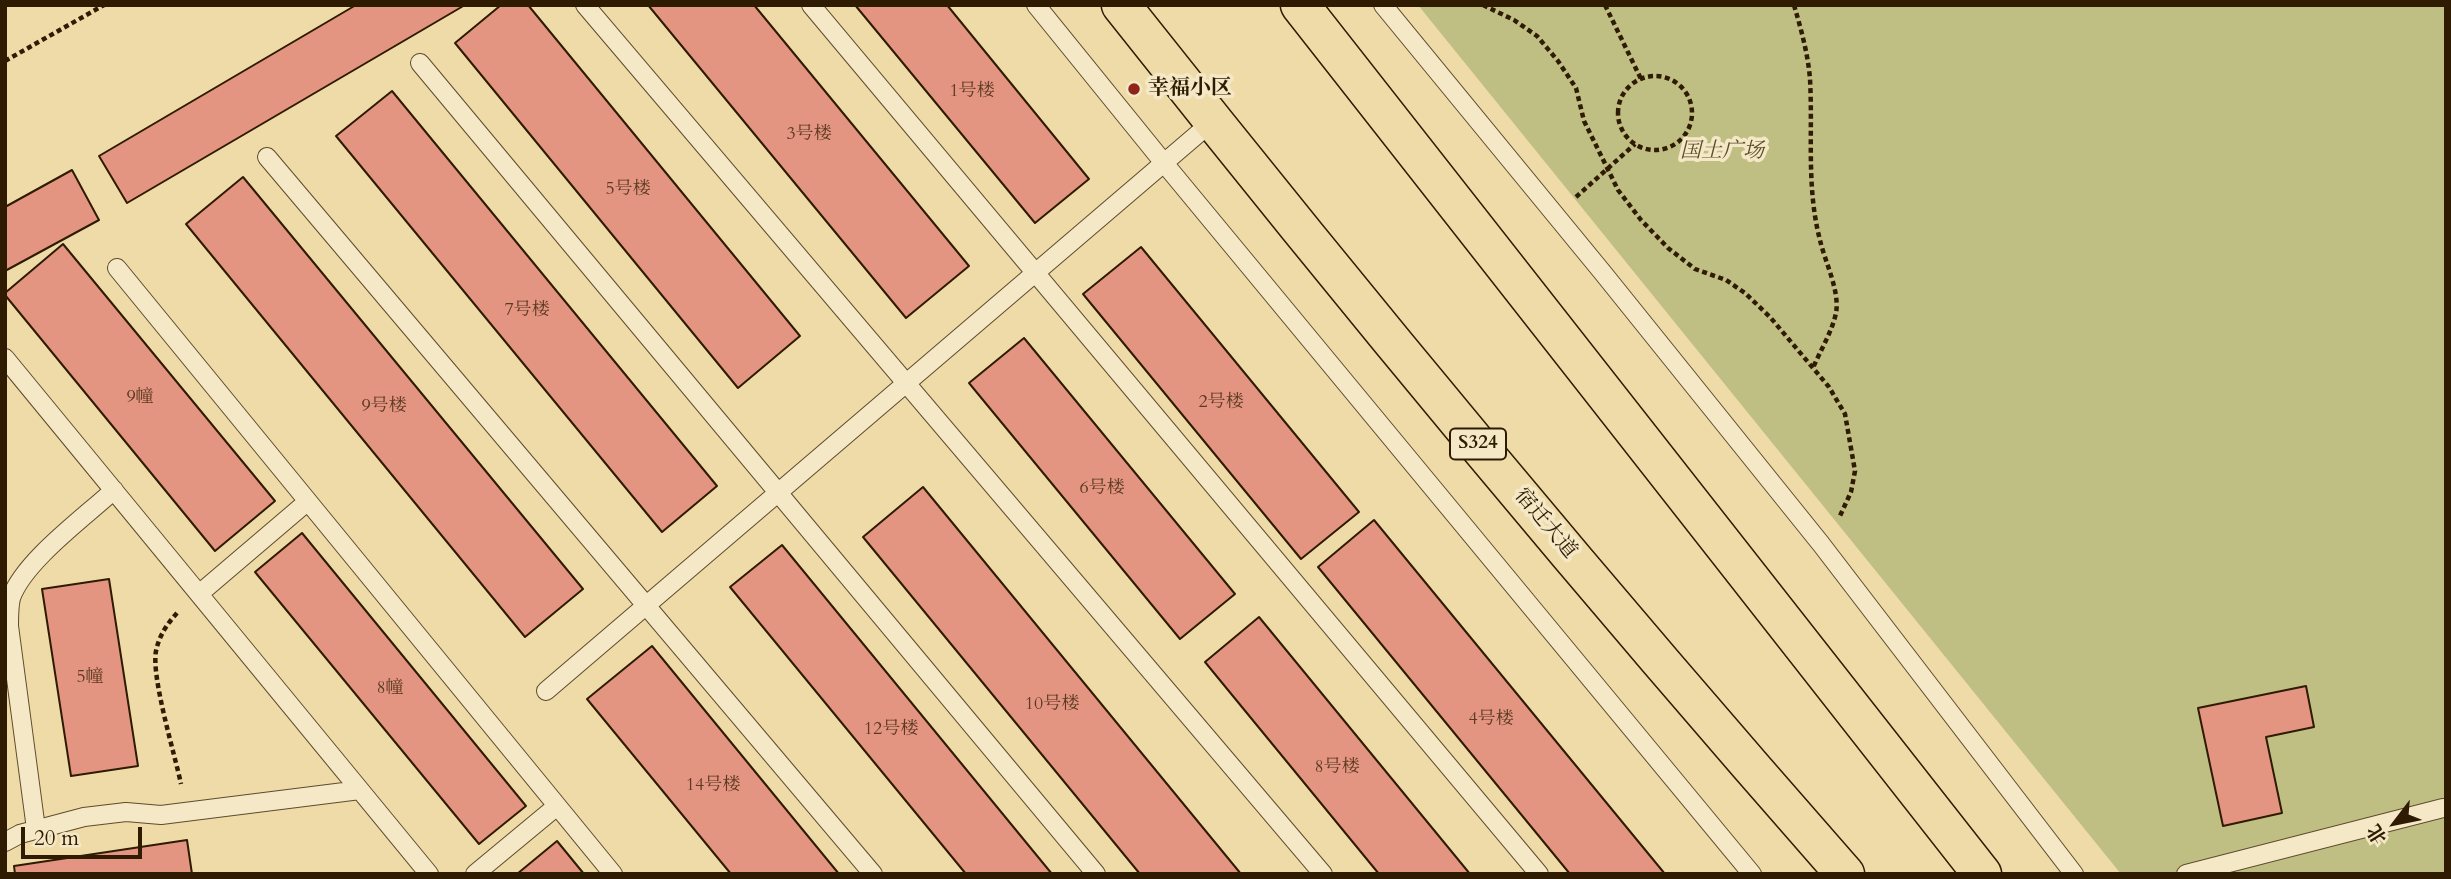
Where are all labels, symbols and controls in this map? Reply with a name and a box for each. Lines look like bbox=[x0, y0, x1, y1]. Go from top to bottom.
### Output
place label: 幸福小区 bbox=[1148, 76, 1232, 102]
house number: 1号楼 bbox=[949, 81, 995, 103]
marker: 幸福小区 bbox=[1126, 81, 1142, 97]
house number: 3号楼 bbox=[786, 124, 832, 146]
park label: 国土广场 bbox=[1680, 139, 1764, 165]
house number: 5号楼 bbox=[605, 179, 651, 201]
house number: 7号楼 bbox=[504, 300, 550, 322]
house number: 9幢 bbox=[126, 387, 154, 409]
house number: 2号楼 bbox=[1198, 392, 1244, 414]
house number: 9号楼 bbox=[361, 396, 407, 418]
road number: S324 bbox=[1450, 428, 1506, 460]
house number: 6号楼 bbox=[1079, 478, 1125, 500]
street label: 宿迁大道 bbox=[1508, 484, 1582, 564]
house number: 5幢 bbox=[76, 667, 104, 689]
house number: 8幢 bbox=[376, 678, 404, 700]
house number: 10号楼 bbox=[1025, 694, 1079, 716]
house number: 4号楼 bbox=[1468, 709, 1514, 731]
house number: 12号楼 bbox=[864, 719, 918, 741]
house number: 8号楼 bbox=[1314, 757, 1360, 779]
house number: 14号楼 bbox=[686, 775, 740, 797]
north arrow bbox=[2360, 788, 2430, 858]
scale bar bbox=[24, 812, 145, 856]
text: 北 bbox=[2361, 819, 2393, 849]
text: 20 m bbox=[34, 824, 79, 853]

